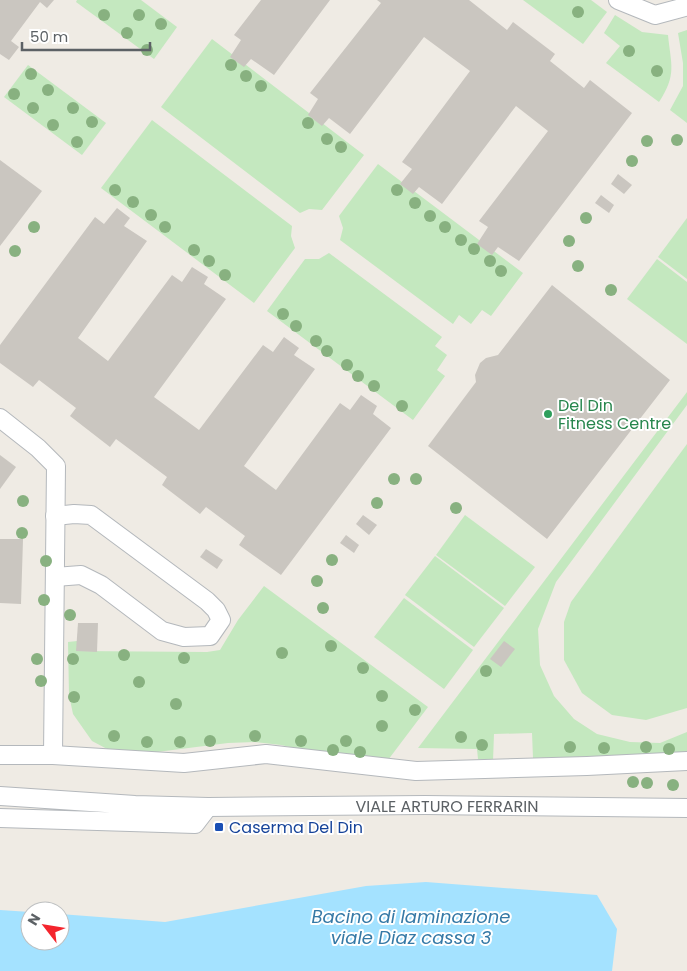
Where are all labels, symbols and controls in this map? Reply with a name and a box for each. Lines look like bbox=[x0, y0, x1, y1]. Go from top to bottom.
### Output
scale bar bbox=[22, 20, 150, 52]
text: 50 m bbox=[30, 26, 68, 47]
place label: Del Din Fitness Centre bbox=[558, 394, 671, 435]
marker: Del Din Fitness Centre bbox=[542, 408, 554, 420]
street label: VIALE ARTURO FERRARIN bbox=[356, 795, 538, 818]
place label: Caserma Del Din bbox=[229, 816, 363, 839]
marker: Caserma Del Din bbox=[213, 821, 225, 833]
north arrow bbox=[20, 901, 70, 951]
water label: Bacino di laminazione viale Diaz cassa 3 bbox=[312, 904, 511, 950]
text: N bbox=[23, 910, 45, 929]

